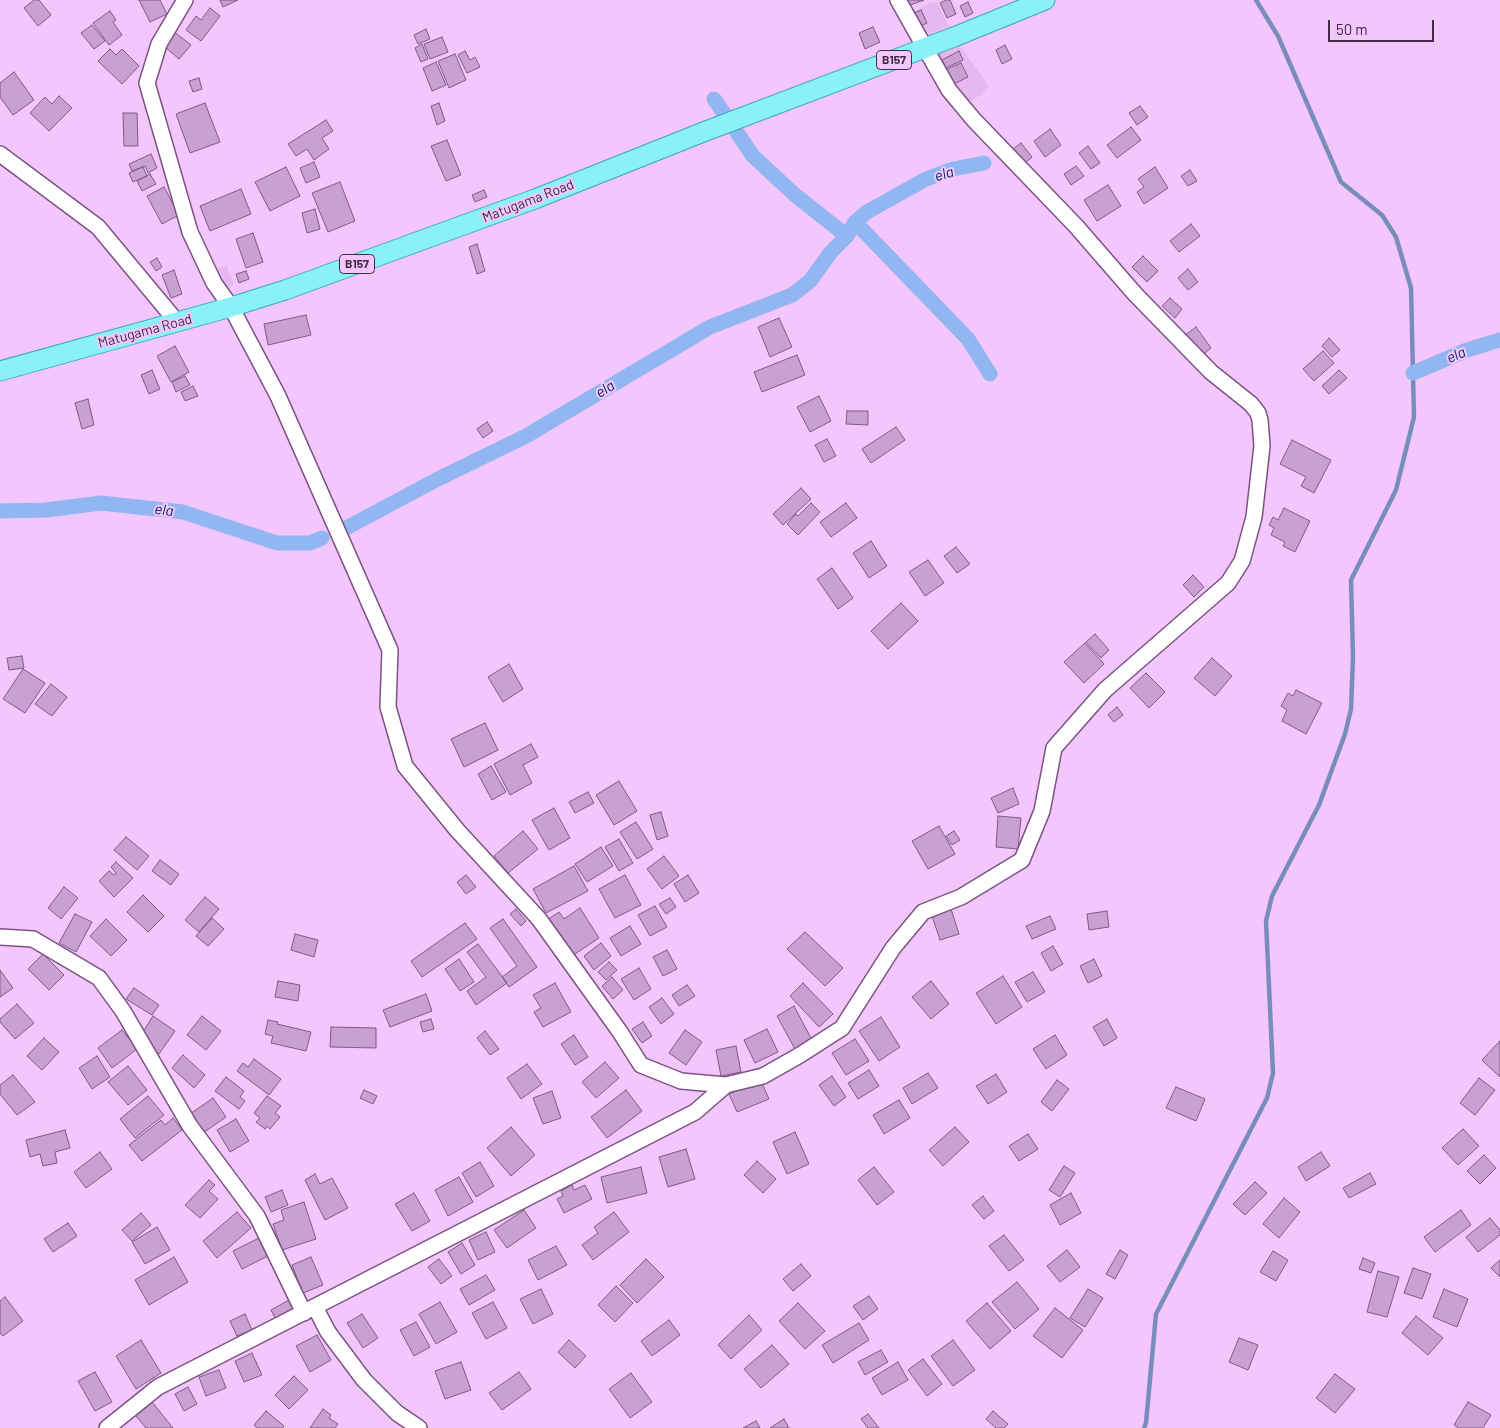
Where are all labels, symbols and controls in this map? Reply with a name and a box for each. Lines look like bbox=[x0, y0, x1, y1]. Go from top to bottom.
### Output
scale bar bbox=[1330, 10, 1436, 42]
text: 50 m bbox=[1336, 20, 1368, 38]
road number: B157 bbox=[876, 50, 912, 70]
water label: ela bbox=[932, 163, 956, 185]
street label: Matugama Road bbox=[480, 176, 576, 226]
road number: B157 bbox=[340, 254, 374, 274]
street label: Matugama Road bbox=[96, 310, 194, 352]
water label: ela bbox=[1444, 343, 1468, 367]
water label: ela bbox=[592, 376, 618, 402]
water label: ela bbox=[153, 500, 175, 520]

